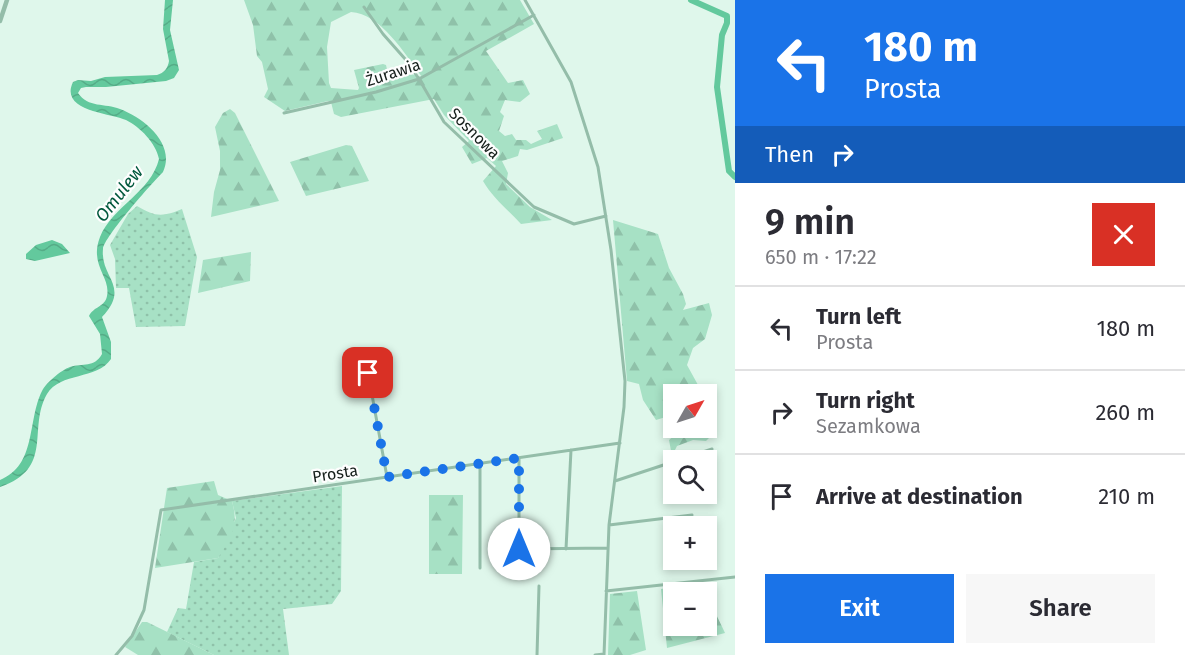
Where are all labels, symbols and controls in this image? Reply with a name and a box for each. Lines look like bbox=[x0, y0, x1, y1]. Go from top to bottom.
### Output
text: 180 m bbox=[864, 22, 978, 72]
icon: left bbox=[765, 24, 843, 102]
street label: Żurawia bbox=[363, 54, 423, 90]
text: Prosta bbox=[864, 73, 941, 105]
street label: Sosnowa bbox=[445, 104, 504, 163]
icon: right bbox=[826, 138, 859, 171]
text: Then bbox=[765, 141, 814, 168]
water label: Omulew bbox=[90, 161, 148, 226]
text: 9 min bbox=[765, 200, 855, 244]
button: close bbox=[1092, 203, 1155, 266]
text: 650 m · 17:22 bbox=[765, 245, 877, 269]
text: Turn left bbox=[816, 303, 901, 330]
icon: left bbox=[765, 312, 798, 345]
text: 180 m bbox=[1096, 315, 1155, 342]
text: Prosta bbox=[816, 330, 873, 354]
pin bbox=[342, 347, 393, 398]
icon: arrive bbox=[351, 356, 384, 389]
north arrow bbox=[663, 384, 717, 438]
map controls bbox=[663, 384, 717, 636]
text: Turn right bbox=[816, 387, 915, 414]
icon: right bbox=[765, 396, 798, 429]
text: 260 m bbox=[1095, 399, 1155, 426]
text: Sezamkowa bbox=[816, 414, 921, 438]
button: search bbox=[663, 450, 717, 504]
street label: Prosta bbox=[311, 461, 359, 486]
icon: arrive bbox=[765, 480, 798, 513]
text: Arrive at destination bbox=[816, 483, 1023, 510]
text: 210 m bbox=[1098, 483, 1155, 510]
button: + bbox=[663, 516, 717, 570]
position arrow bbox=[487, 517, 551, 581]
button: Exit bbox=[765, 574, 954, 643]
button: Share bbox=[966, 574, 1155, 643]
button: − bbox=[663, 582, 717, 636]

